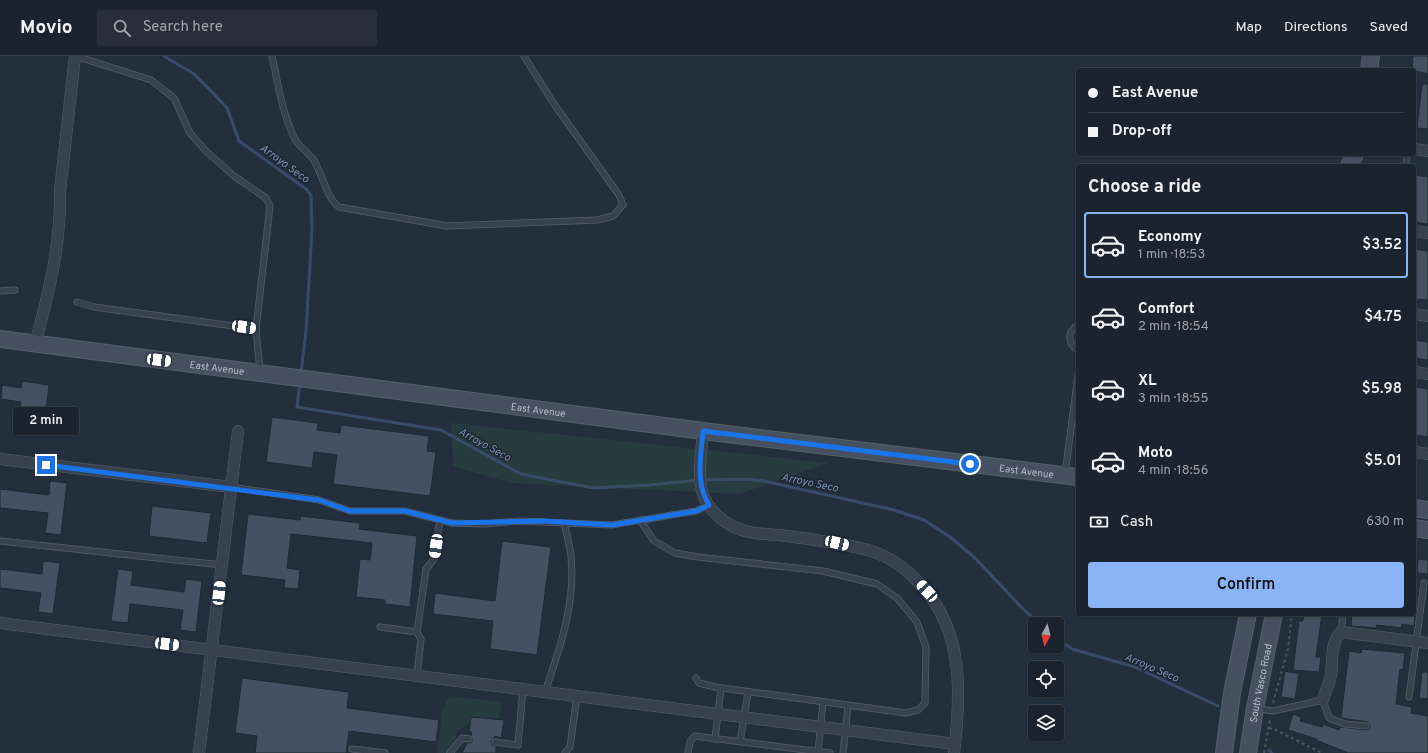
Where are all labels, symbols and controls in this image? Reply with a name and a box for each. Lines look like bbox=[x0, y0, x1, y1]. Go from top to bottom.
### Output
search box bbox=[97, 10, 377, 46]
text: Movio bbox=[20, 16, 73, 40]
icon: search bbox=[111, 17, 133, 39]
text: Search here bbox=[143, 18, 223, 37]
text: Map bbox=[1236, 19, 1262, 36]
text: Directions bbox=[1284, 19, 1348, 36]
text: Saved bbox=[1370, 19, 1408, 36]
text: East Avenue bbox=[1112, 84, 1198, 103]
text: Drop-off bbox=[1112, 122, 1172, 141]
water label: Arroyo Seco bbox=[257, 141, 312, 186]
text: Choose a ride bbox=[1088, 176, 1201, 199]
icon: car bbox=[1090, 227, 1126, 263]
text: Economy bbox=[1138, 228, 1202, 247]
text: $3.52 bbox=[1362, 236, 1402, 255]
text: 1 min · 18:53 bbox=[1138, 247, 1205, 263]
icon: car bbox=[1090, 299, 1126, 335]
text: Comfort bbox=[1138, 300, 1195, 319]
text: $4.75 bbox=[1364, 308, 1402, 327]
car bbox=[231, 319, 257, 335]
text: 2 min · 18:54 bbox=[1138, 319, 1209, 335]
car bbox=[146, 353, 172, 367]
street label: East Avenue bbox=[189, 359, 245, 379]
icon: car bbox=[1090, 371, 1126, 407]
text: XL bbox=[1138, 372, 1156, 391]
text: $5.98 bbox=[1362, 380, 1402, 399]
text: 3 min · 18:55 bbox=[1138, 391, 1209, 407]
street label: East Avenue bbox=[510, 401, 566, 421]
callout: 2 min bbox=[13, 407, 79, 435]
text: 2 min bbox=[29, 413, 63, 429]
water label: Arroyo Seco bbox=[456, 425, 513, 465]
icon: car bbox=[1090, 443, 1126, 479]
text: Moto bbox=[1138, 444, 1173, 463]
text: $5.01 bbox=[1365, 452, 1402, 471]
route start bbox=[961, 455, 979, 473]
route end bbox=[37, 456, 55, 474]
street label: East Avenue bbox=[998, 462, 1054, 482]
text: 4 min · 18:56 bbox=[1138, 463, 1208, 479]
water label: Arroyo Seco bbox=[780, 470, 840, 496]
icon: cash bbox=[1088, 511, 1110, 533]
text: Cash bbox=[1120, 513, 1153, 532]
text: 630 m bbox=[1366, 514, 1404, 530]
car bbox=[428, 533, 444, 559]
car bbox=[824, 534, 850, 552]
button: Confirm bbox=[1088, 562, 1404, 608]
car bbox=[915, 578, 939, 604]
car bbox=[212, 580, 226, 606]
north arrow bbox=[1028, 617, 1064, 653]
map controls bbox=[1028, 617, 1064, 741]
car bbox=[154, 637, 180, 651]
street label: South Vasco Road bbox=[1248, 643, 1276, 724]
water label: Arroyo Seco bbox=[1122, 650, 1181, 686]
button: locate bbox=[1028, 661, 1064, 697]
button: layers bbox=[1028, 705, 1064, 741]

